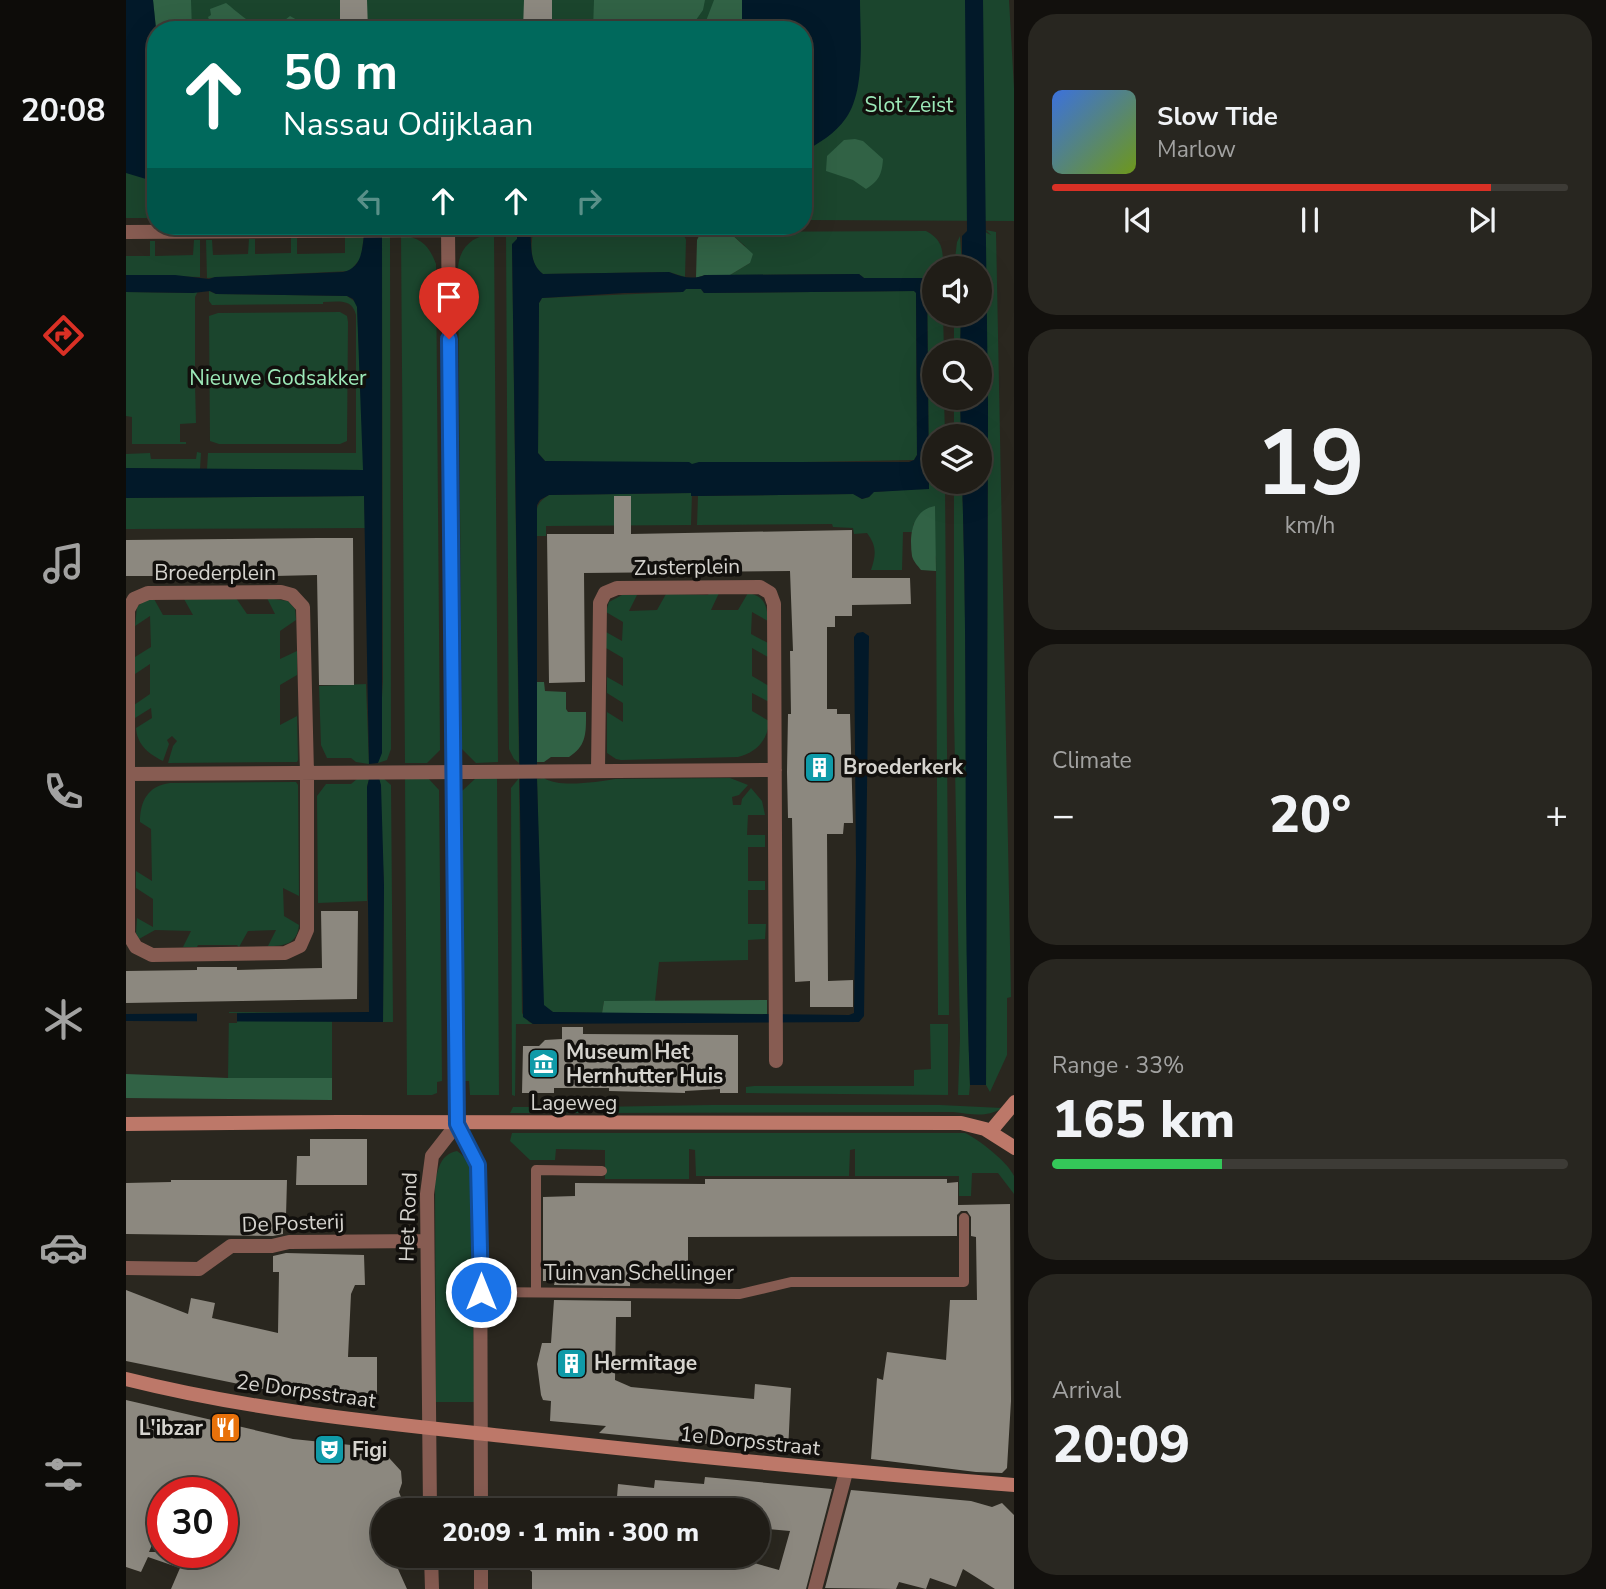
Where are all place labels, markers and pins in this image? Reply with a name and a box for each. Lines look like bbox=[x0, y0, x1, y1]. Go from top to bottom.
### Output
pin bbox=[419, 267, 479, 339]
building icon: Broederkerk bbox=[803, 750, 837, 784]
place label: Broederkerk bbox=[843, 753, 964, 781]
place label: Museum Het Hernhutter Huis bbox=[566, 1038, 723, 1090]
museum icon: Museum Het Hernhutter Huis bbox=[526, 1047, 560, 1081]
building icon: Hermitage bbox=[554, 1346, 588, 1380]
place label: Hermitage bbox=[594, 1349, 697, 1377]
restaurant icon: L'ibzar bbox=[209, 1411, 243, 1445]
place label: L'ibzar bbox=[139, 1414, 204, 1442]
theatre icon: Figi bbox=[312, 1433, 346, 1467]
place label: Figi bbox=[352, 1436, 387, 1464]

